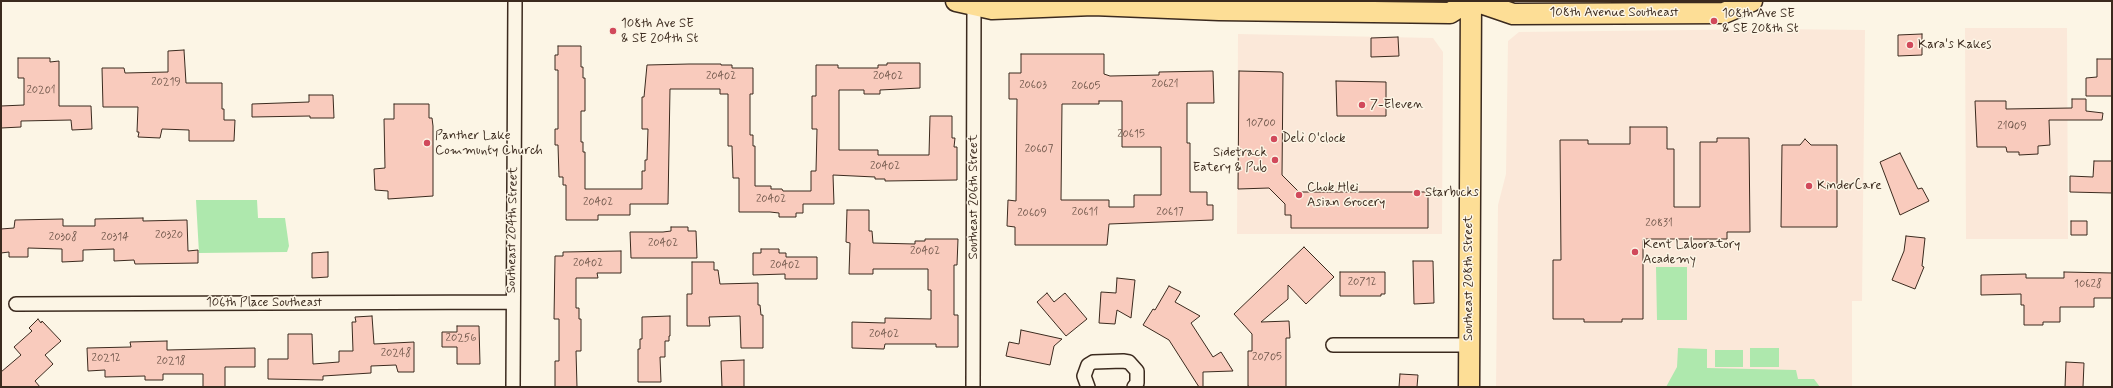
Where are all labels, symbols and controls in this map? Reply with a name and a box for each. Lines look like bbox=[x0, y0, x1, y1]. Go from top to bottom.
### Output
street label: 108th Avenue Southeast bbox=[1550, 5, 1678, 21]
place label: 108th Ave SE & SE 208th St bbox=[1722, 6, 1799, 37]
place label: 108th Ave SE & SE 204th St bbox=[621, 16, 698, 47]
marker: 108th Ave SE & SE 208th St bbox=[1709, 16, 1719, 26]
marker: 108th Ave SE & SE 204th St bbox=[608, 26, 618, 36]
place label: Kara's Kakes bbox=[1918, 37, 1991, 53]
marker: Kara's Kakes bbox=[1905, 40, 1915, 50]
house number: 20402 bbox=[706, 70, 736, 84]
house number: 20402 bbox=[873, 70, 903, 84]
house number: 20219 bbox=[151, 76, 181, 90]
house number: 20621 bbox=[1152, 78, 1178, 92]
house number: 20603 bbox=[1019, 79, 1047, 93]
house number: 20605 bbox=[1072, 80, 1100, 94]
house number: 20201 bbox=[26, 84, 56, 98]
place label: 7-Eleven bbox=[1370, 97, 1423, 113]
marker: 7-Eleven bbox=[1357, 100, 1367, 110]
house number: 10700 bbox=[1246, 117, 1276, 131]
house number: 21009 bbox=[1997, 120, 2027, 134]
place label: Panther Lake Communty Church bbox=[435, 128, 543, 159]
house number: 20615 bbox=[1117, 128, 1145, 142]
place label: Deli O'clock bbox=[1282, 131, 1346, 147]
street label: Southeast 206th Street bbox=[966, 134, 982, 260]
marker: Deli O'clock bbox=[1269, 134, 1279, 144]
marker: Panther Lake Communty Church bbox=[422, 138, 432, 148]
house number: 20607 bbox=[1025, 143, 1053, 157]
place label: Sidetrack Eatery & Pub bbox=[1193, 145, 1267, 176]
marker: Sidetrack Eatery & Pub bbox=[1270, 155, 1280, 165]
house number: 20402 bbox=[870, 160, 900, 174]
street label: Southeast 204th Street bbox=[504, 167, 522, 293]
place label: KinderCare bbox=[1817, 178, 1882, 194]
place label: Chok Hlei Asian Grocery bbox=[1307, 180, 1385, 211]
marker: KinderCare bbox=[1804, 181, 1814, 191]
place label: Starbucks bbox=[1425, 185, 1479, 201]
marker: Starbucks bbox=[1412, 188, 1422, 198]
marker: Chok Hlei Asian Grocery bbox=[1294, 190, 1304, 200]
house number: 20402 bbox=[756, 193, 786, 207]
house number: 20402 bbox=[583, 196, 613, 210]
house number: 20611 bbox=[1072, 206, 1098, 220]
house number: 20617 bbox=[1156, 206, 1184, 220]
house number: 20609 bbox=[1017, 207, 1047, 221]
street label: Southeast 208th Street bbox=[1461, 215, 1477, 341]
house number: 20831 bbox=[1645, 217, 1673, 231]
house number: 20320 bbox=[155, 229, 183, 243]
house number: 20308 bbox=[49, 231, 77, 245]
house number: 20314 bbox=[101, 231, 129, 245]
house number: 20402 bbox=[648, 237, 678, 251]
place label: Kent Laboratory Academy bbox=[1643, 237, 1740, 268]
house number: 20402 bbox=[910, 245, 940, 259]
marker: Kent Laboratory Academy bbox=[1630, 247, 1640, 257]
house number: 20402 bbox=[573, 257, 603, 271]
house number: 20402 bbox=[770, 259, 800, 273]
house number: 20712 bbox=[1348, 276, 1376, 290]
house number: 10628 bbox=[2074, 278, 2102, 292]
street label: 106th Place Southeast bbox=[206, 295, 322, 311]
house number: 20402 bbox=[869, 328, 899, 342]
house number: 20256 bbox=[446, 332, 476, 346]
house number: 20248 bbox=[381, 347, 411, 361]
house number: 20705 bbox=[1252, 351, 1282, 365]
house number: 20212 bbox=[92, 352, 120, 366]
house number: 20218 bbox=[156, 355, 186, 369]

